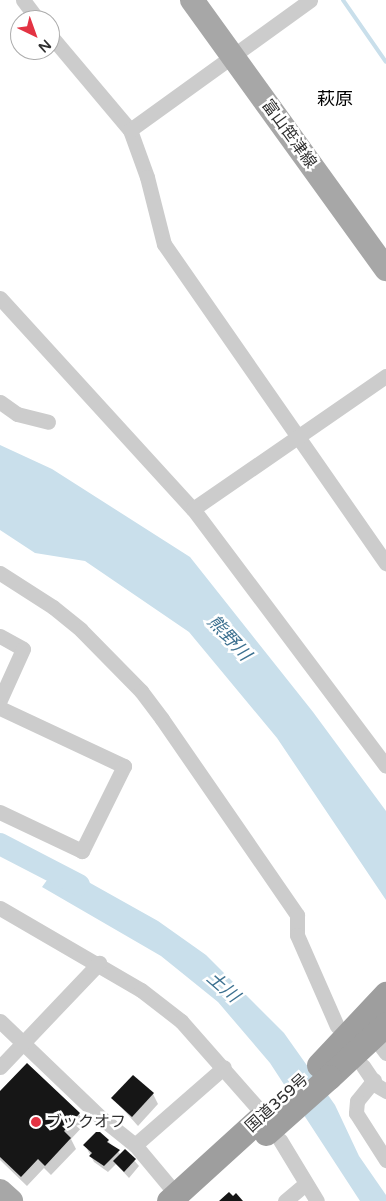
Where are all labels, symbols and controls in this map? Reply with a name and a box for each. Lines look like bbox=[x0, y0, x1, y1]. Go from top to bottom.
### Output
north arrow bbox=[10, 10, 60, 60]
text: N bbox=[35, 36, 55, 56]
district label: 萩原 bbox=[317, 88, 353, 110]
street label: 富山笹津線 bbox=[258, 96, 320, 172]
water label: 熊野川 bbox=[203, 611, 255, 665]
water label: 土川 bbox=[202, 967, 244, 1007]
street label: 国道359号 bbox=[242, 1070, 312, 1136]
place label: ブックオフ bbox=[46, 1112, 126, 1132]
marker: ブックオフ bbox=[30, 1116, 42, 1128]

